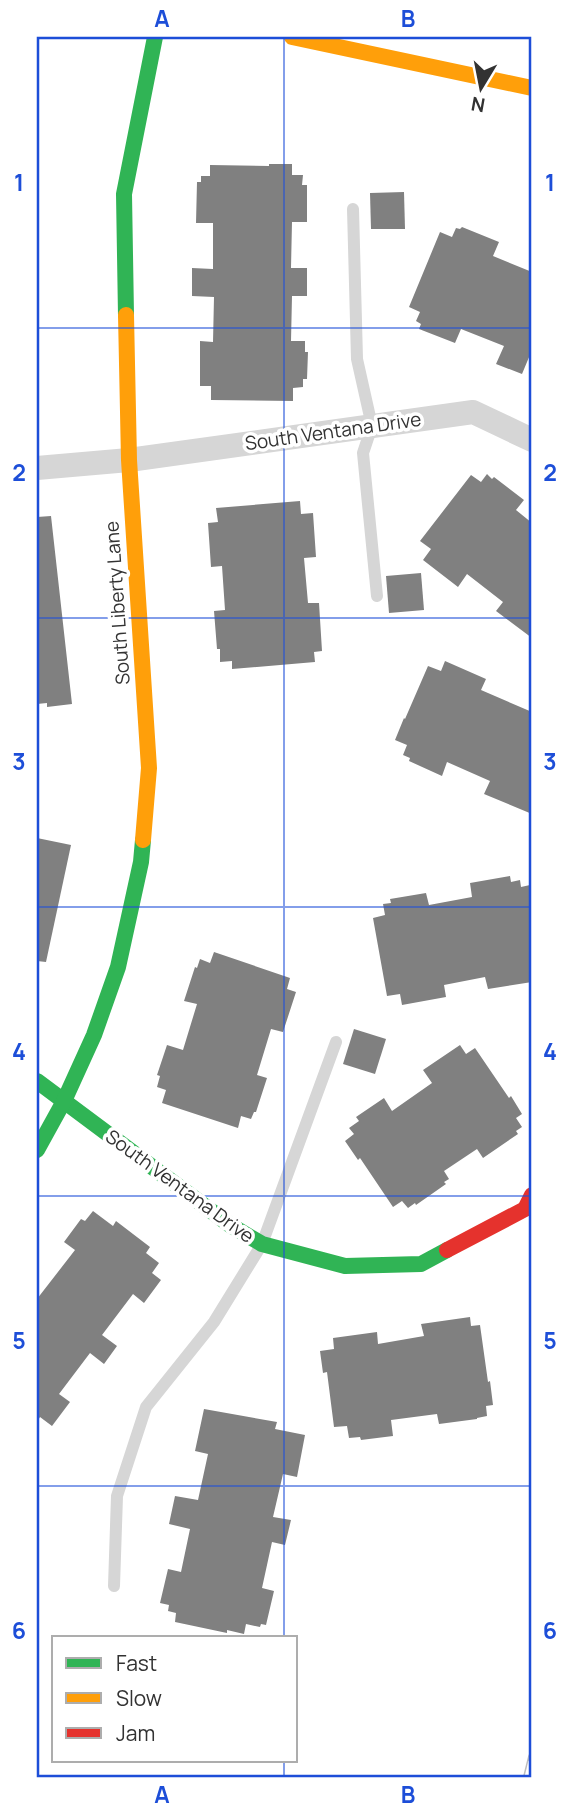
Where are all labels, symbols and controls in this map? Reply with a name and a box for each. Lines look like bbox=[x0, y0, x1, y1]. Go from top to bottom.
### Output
text: A bbox=[154, 2, 170, 34]
text: B bbox=[401, 2, 415, 34]
north arrow bbox=[447, 52, 516, 122]
text: N bbox=[469, 91, 487, 119]
text: 1 bbox=[14, 166, 24, 198]
text: 1 bbox=[545, 166, 555, 198]
street label: South Ventana Drive bbox=[243, 406, 423, 456]
text: 2 bbox=[12, 456, 26, 488]
text: 2 bbox=[543, 456, 557, 488]
street label: South Liberty Lane bbox=[98, 520, 136, 686]
text: 3 bbox=[12, 745, 26, 777]
text: 3 bbox=[543, 745, 557, 777]
text: 4 bbox=[12, 1035, 26, 1067]
text: 4 bbox=[543, 1035, 557, 1067]
street label: South Ventana Drive bbox=[101, 1123, 259, 1249]
text: 5 bbox=[12, 1324, 26, 1356]
text: 5 bbox=[543, 1324, 557, 1356]
text: 6 bbox=[12, 1614, 26, 1646]
text: 6 bbox=[543, 1614, 557, 1646]
legend bbox=[52, 1636, 298, 1762]
text: Fast bbox=[116, 1649, 157, 1677]
text: Slow bbox=[116, 1684, 162, 1712]
text: Jam bbox=[116, 1719, 155, 1747]
text: A bbox=[154, 1778, 170, 1810]
text: B bbox=[401, 1778, 415, 1810]

